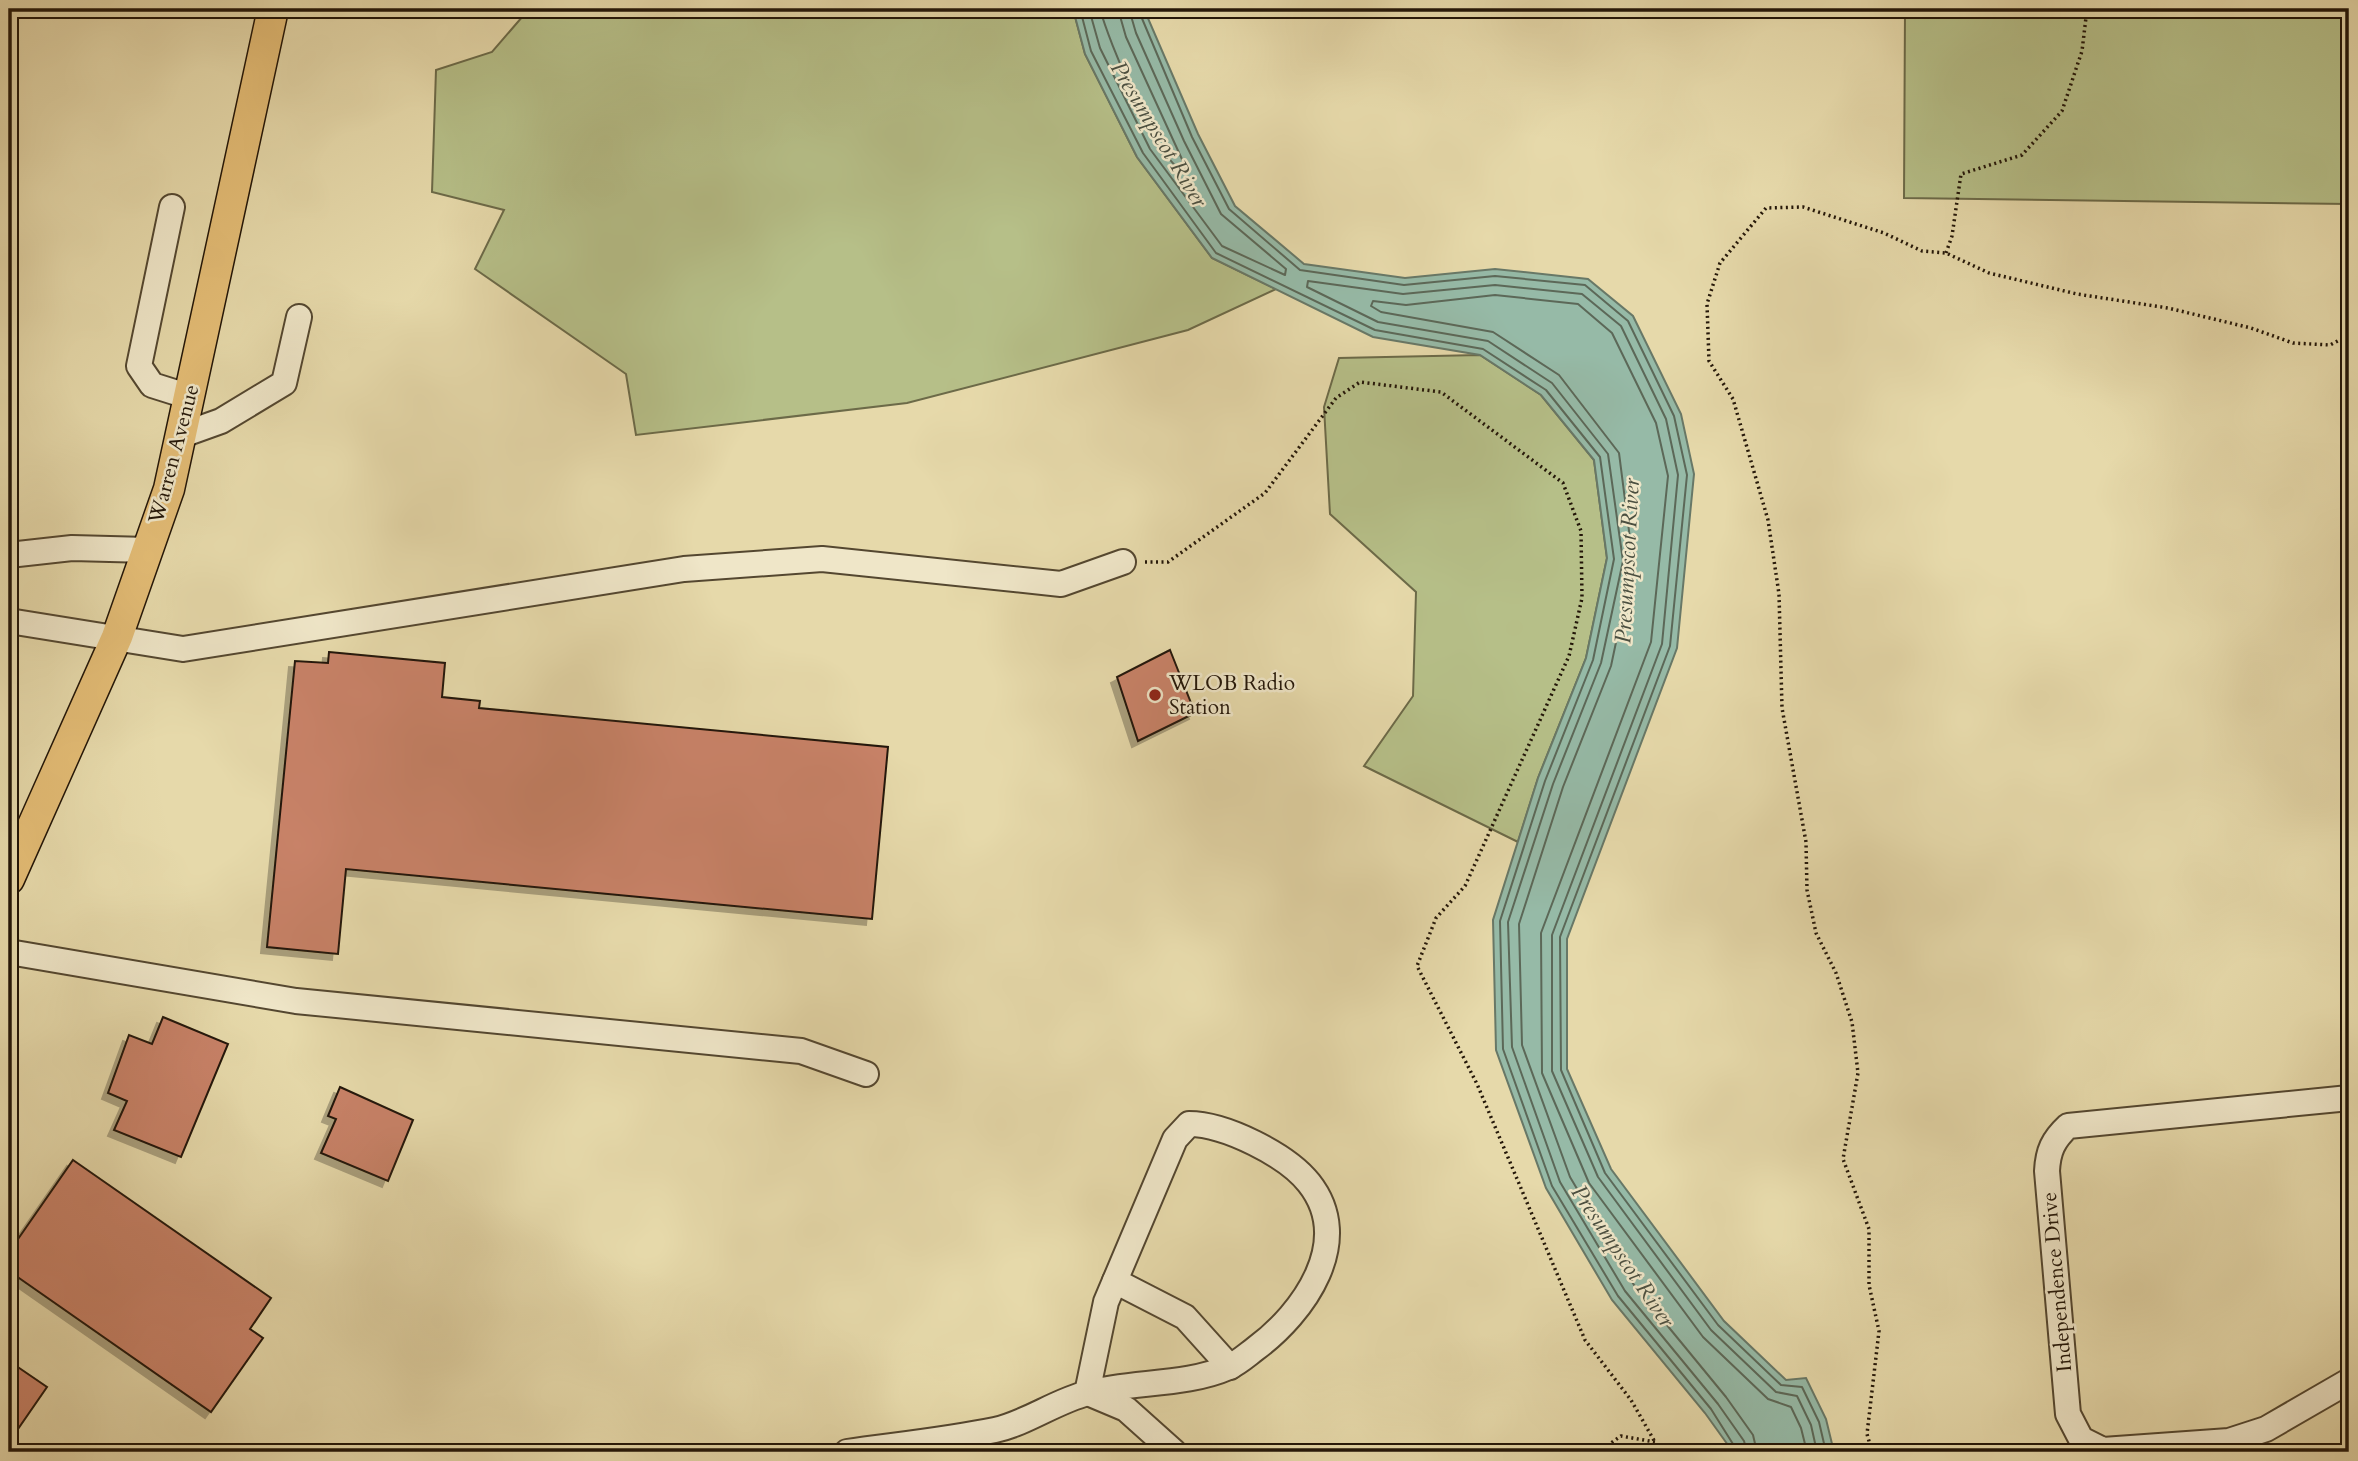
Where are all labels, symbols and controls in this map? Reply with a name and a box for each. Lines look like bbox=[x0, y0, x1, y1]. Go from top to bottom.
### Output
water label: Presumpscot River bbox=[1103, 55, 1216, 214]
street label: Warren Avenue bbox=[141, 381, 206, 528]
water label: Presumpscot River bbox=[1607, 476, 1647, 644]
place label: WLOB Radio Station bbox=[1168, 669, 1295, 722]
marker: WLOB Radio Station bbox=[1147, 687, 1163, 703]
water label: Presumpscot River bbox=[1564, 1179, 1683, 1335]
street label: Independence Drive bbox=[2035, 1191, 2079, 1373]

